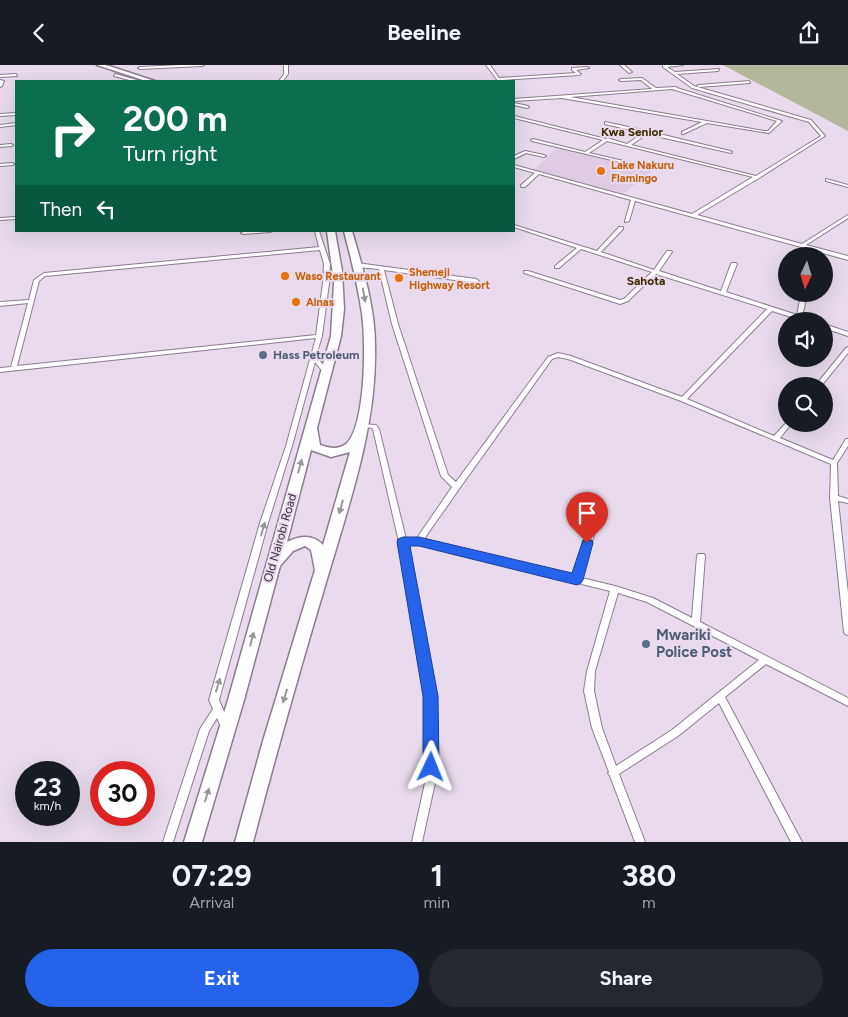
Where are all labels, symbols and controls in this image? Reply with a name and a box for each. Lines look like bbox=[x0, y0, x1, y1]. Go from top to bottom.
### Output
icon: back bbox=[25, 19, 53, 47]
text: Beeline bbox=[387, 19, 461, 46]
icon: share bbox=[795, 19, 823, 47]
text: 200 m bbox=[123, 98, 227, 140]
icon: right bbox=[40, 100, 105, 165]
district label: Kwa Senior bbox=[601, 125, 664, 139]
text: Turn right bbox=[123, 140, 218, 167]
place label: Lake Nakuru Flamingo bbox=[611, 159, 674, 185]
marker: Lake Nakuru Flamingo bbox=[595, 165, 607, 177]
icon: left bbox=[92, 195, 120, 223]
text: Then bbox=[40, 198, 82, 221]
north arrow bbox=[778, 247, 832, 303]
map controls bbox=[778, 247, 833, 432]
place label: Shemeji Highway Resort bbox=[409, 266, 490, 292]
marker: Waso Restaurant bbox=[279, 270, 291, 282]
place label: Waso Restaurant bbox=[295, 270, 381, 283]
marker: Shemeji Highway Resort bbox=[393, 272, 405, 284]
district label: Sahota bbox=[627, 274, 665, 288]
one-way arrow bbox=[361, 288, 369, 304]
marker: Alnas bbox=[290, 296, 302, 308]
place label: Alnas bbox=[306, 296, 334, 309]
button: sound bbox=[778, 312, 833, 367]
place label: Hass Petroleum bbox=[273, 348, 359, 362]
marker: Hass Petroleum bbox=[257, 349, 269, 361]
button: search bbox=[778, 377, 833, 432]
one-way arrow bbox=[297, 458, 305, 473]
street label: Old Nairobi Road bbox=[261, 492, 299, 584]
pin bbox=[566, 492, 608, 543]
one-way arrow bbox=[337, 499, 345, 514]
icon: arrive bbox=[573, 499, 601, 527]
one-way arrow bbox=[259, 522, 267, 537]
place label: Mwariki Police Post bbox=[656, 626, 732, 661]
one-way arrow bbox=[248, 632, 256, 647]
marker: Mwariki Police Post bbox=[640, 638, 652, 650]
one-way arrow bbox=[214, 678, 222, 693]
one-way arrow bbox=[280, 689, 288, 704]
position arrow bbox=[404, 740, 456, 792]
speed limit sign: 30 bbox=[90, 761, 155, 826]
text: 23 bbox=[33, 772, 62, 802]
one-way arrow bbox=[204, 788, 212, 803]
text: km/h bbox=[34, 799, 61, 813]
text: 07:29 bbox=[172, 857, 252, 894]
text: 1 bbox=[430, 857, 443, 894]
text: 380 bbox=[622, 857, 676, 894]
text: Arrival bbox=[189, 893, 234, 912]
text: min bbox=[424, 893, 450, 912]
text: m bbox=[642, 893, 656, 912]
button: Exit bbox=[25, 949, 419, 1007]
button: Share bbox=[429, 949, 823, 1007]

